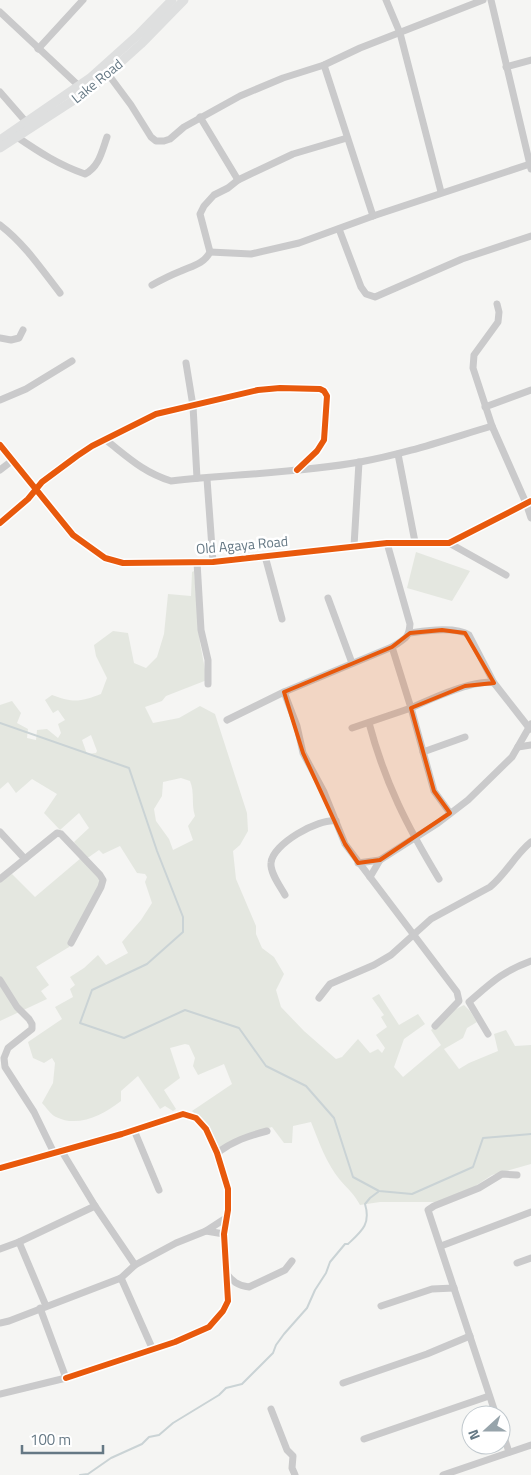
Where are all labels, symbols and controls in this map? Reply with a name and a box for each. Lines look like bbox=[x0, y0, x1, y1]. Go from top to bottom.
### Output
street label: Lake Road bbox=[66, 53, 127, 108]
street label: Old Agaya Road bbox=[195, 530, 289, 559]
north arrow bbox=[461, 1405, 511, 1455]
scale bar bbox=[22, 1422, 104, 1454]
text: N bbox=[462, 1427, 485, 1443]
text: 100 m bbox=[30, 1428, 71, 1451]

